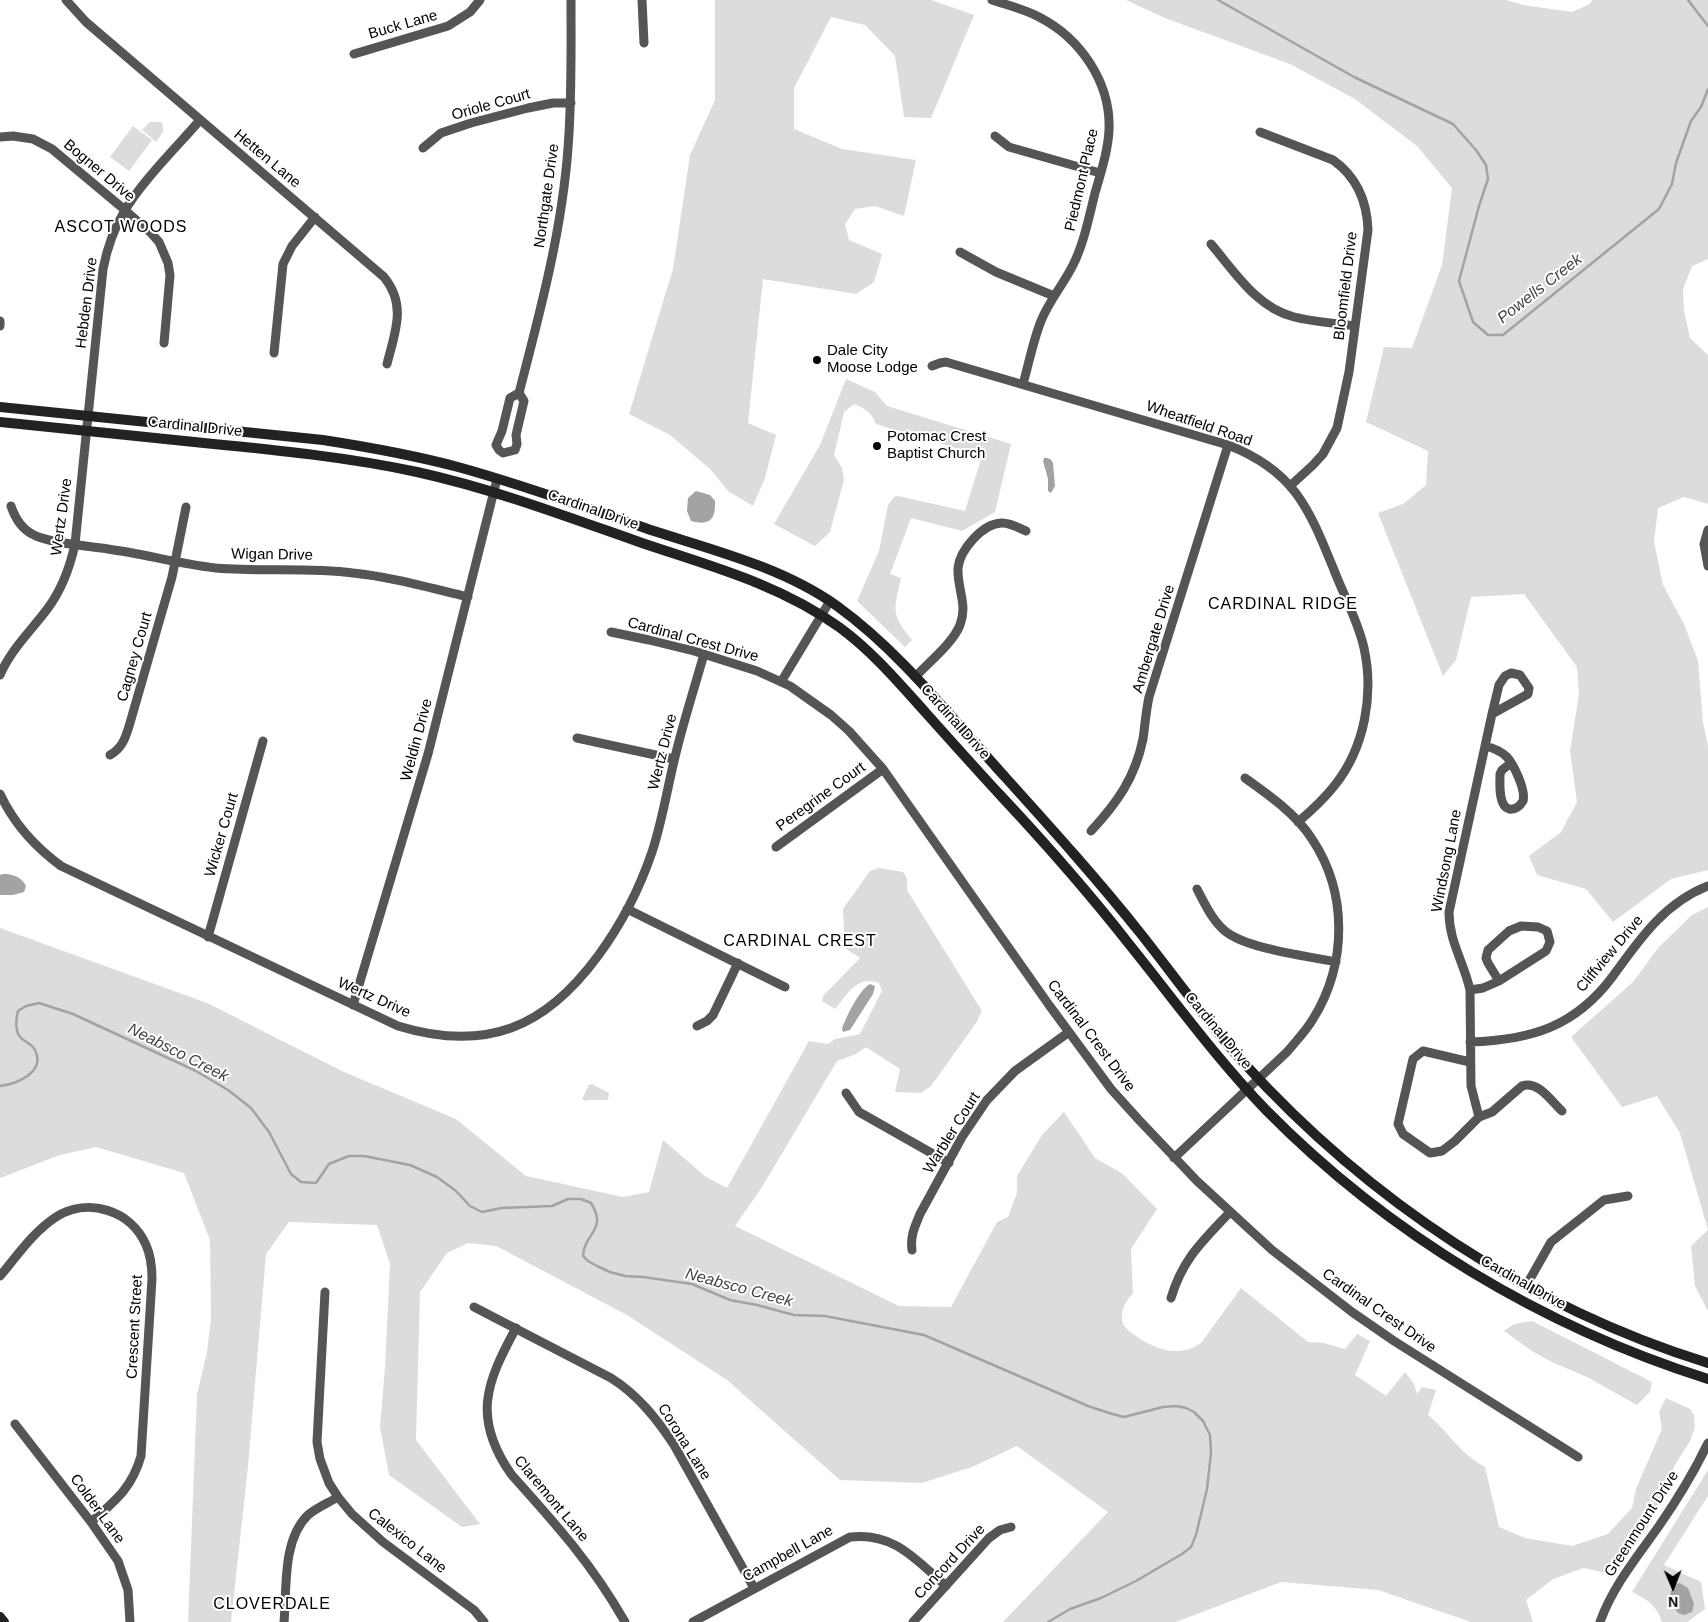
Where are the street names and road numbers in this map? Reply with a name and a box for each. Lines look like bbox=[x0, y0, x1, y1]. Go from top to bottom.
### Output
street label: Buck Lane bbox=[366, 7, 440, 43]
street label: Oriole Court bbox=[450, 85, 532, 125]
street label: Hetten Lane bbox=[230, 126, 304, 192]
street label: Piedmont Place bbox=[1061, 127, 1103, 233]
street label: Bogner Drive bbox=[60, 136, 138, 206]
street label: Northgate Drive bbox=[531, 143, 563, 249]
street label: Bloomfield Drive bbox=[1330, 231, 1362, 341]
street label: Hebden Drive bbox=[72, 256, 102, 350]
street label: Wheatfield Road bbox=[1144, 397, 1254, 451]
street label: Cardinal Drive bbox=[147, 413, 243, 441]
street label: Wertz Drive bbox=[48, 477, 76, 557]
street label: Cardinal Drive bbox=[545, 486, 641, 534]
street label: Wigan Drive bbox=[231, 545, 313, 565]
street label: Ambergate Drive bbox=[1129, 583, 1179, 695]
street label: Cagney Court bbox=[114, 610, 156, 704]
street label: Cardinal Crest Drive bbox=[625, 614, 761, 666]
street label: Cardinal Drive bbox=[917, 681, 993, 763]
street label: Weldin Drive bbox=[397, 697, 437, 783]
street label: Wertz Drive bbox=[645, 712, 681, 792]
street label: Peregrine Court bbox=[773, 759, 869, 835]
street label: Wicker Court bbox=[201, 791, 243, 879]
street label: Windsong Lane bbox=[1428, 808, 1466, 914]
street label: Cliffview Drive bbox=[1573, 912, 1647, 996]
street label: Wertz Drive bbox=[335, 974, 413, 1022]
street label: Cardinal Crest Drive bbox=[1043, 977, 1139, 1095]
street label: Cardinal Drive bbox=[1181, 989, 1255, 1073]
street label: Warbler Court bbox=[920, 1089, 984, 1177]
street label: Cardinal Drive bbox=[1477, 1252, 1569, 1314]
street label: Cardinal Crest Drive bbox=[1319, 1265, 1439, 1357]
street label: Crescent Street bbox=[123, 1274, 147, 1380]
street label: Corona Lane bbox=[653, 1400, 715, 1484]
street label: Claremont Lane bbox=[510, 1452, 592, 1546]
street label: Greenmount Drive bbox=[1601, 1468, 1683, 1580]
street label: Colder Lane bbox=[66, 1471, 128, 1547]
street label: Calexico Lane bbox=[364, 1505, 450, 1577]
street label: Concord Drive bbox=[911, 1521, 989, 1603]
street label: Campbell Lane bbox=[740, 1522, 836, 1586]

